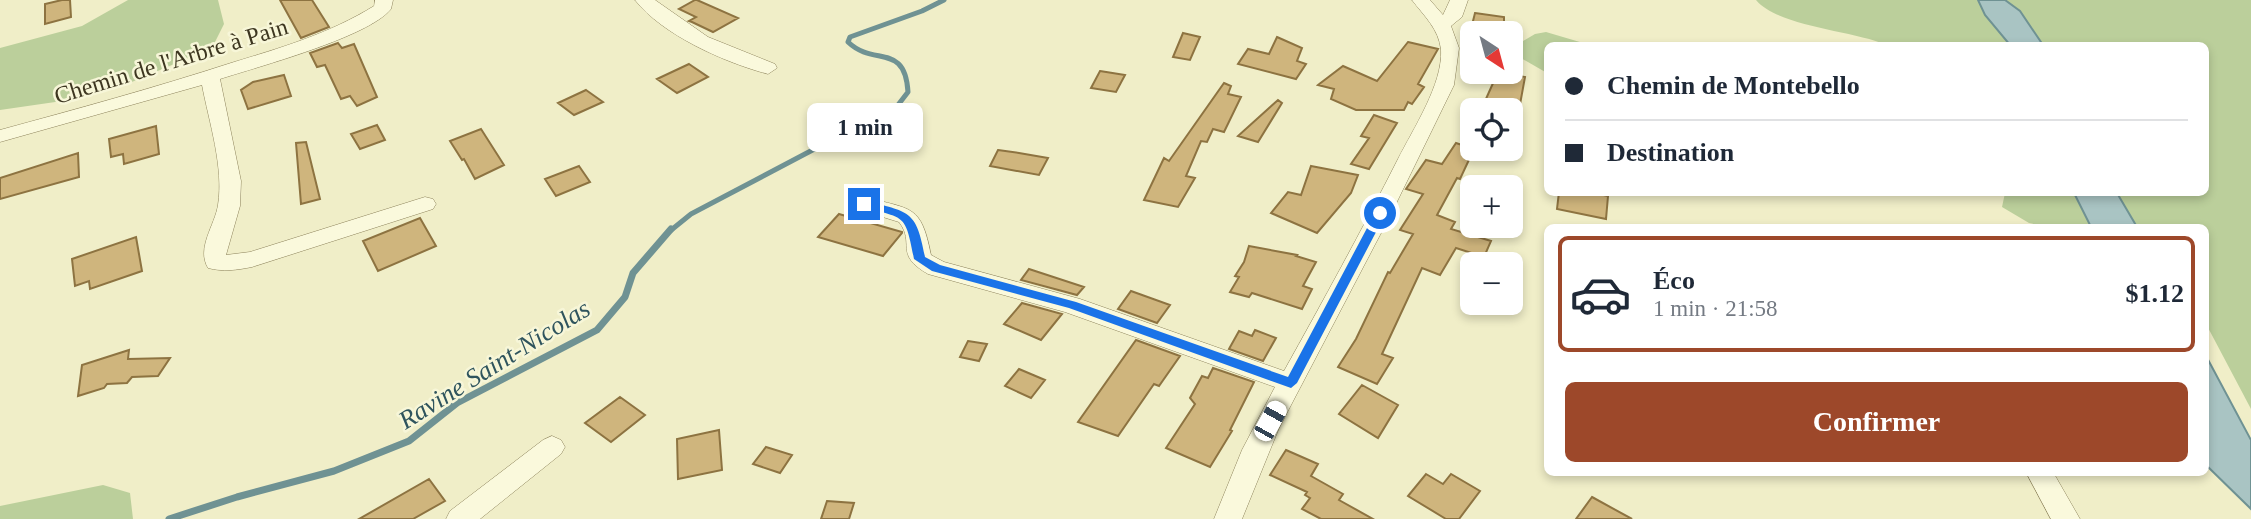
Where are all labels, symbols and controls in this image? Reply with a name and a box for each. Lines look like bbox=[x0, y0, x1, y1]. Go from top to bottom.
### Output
street label: Chemin de l'Arbre à Pain bbox=[51, 13, 291, 109]
north arrow bbox=[1460, 21, 1522, 84]
map controls bbox=[1460, 21, 1523, 315]
text: Chemin de Montebello bbox=[1607, 71, 1860, 100]
button: locate bbox=[1460, 98, 1523, 161]
callout: 1 min bbox=[806, 102, 922, 152]
text: 1 min bbox=[837, 115, 893, 140]
text: Destination bbox=[1607, 138, 1734, 167]
button: + bbox=[1460, 175, 1523, 238]
route end bbox=[848, 188, 880, 220]
route start bbox=[1364, 197, 1396, 229]
button: − bbox=[1460, 252, 1523, 315]
icon: car bbox=[1569, 263, 1632, 326]
text: Éco bbox=[1653, 266, 1695, 295]
text: $1.12 bbox=[2126, 279, 2184, 308]
water label: Ravine Saint-Nicolas bbox=[392, 294, 595, 436]
text: 1 min · 21:58 bbox=[1653, 296, 1778, 321]
button: Confirmer bbox=[1565, 382, 2188, 462]
car bbox=[1251, 398, 1290, 444]

